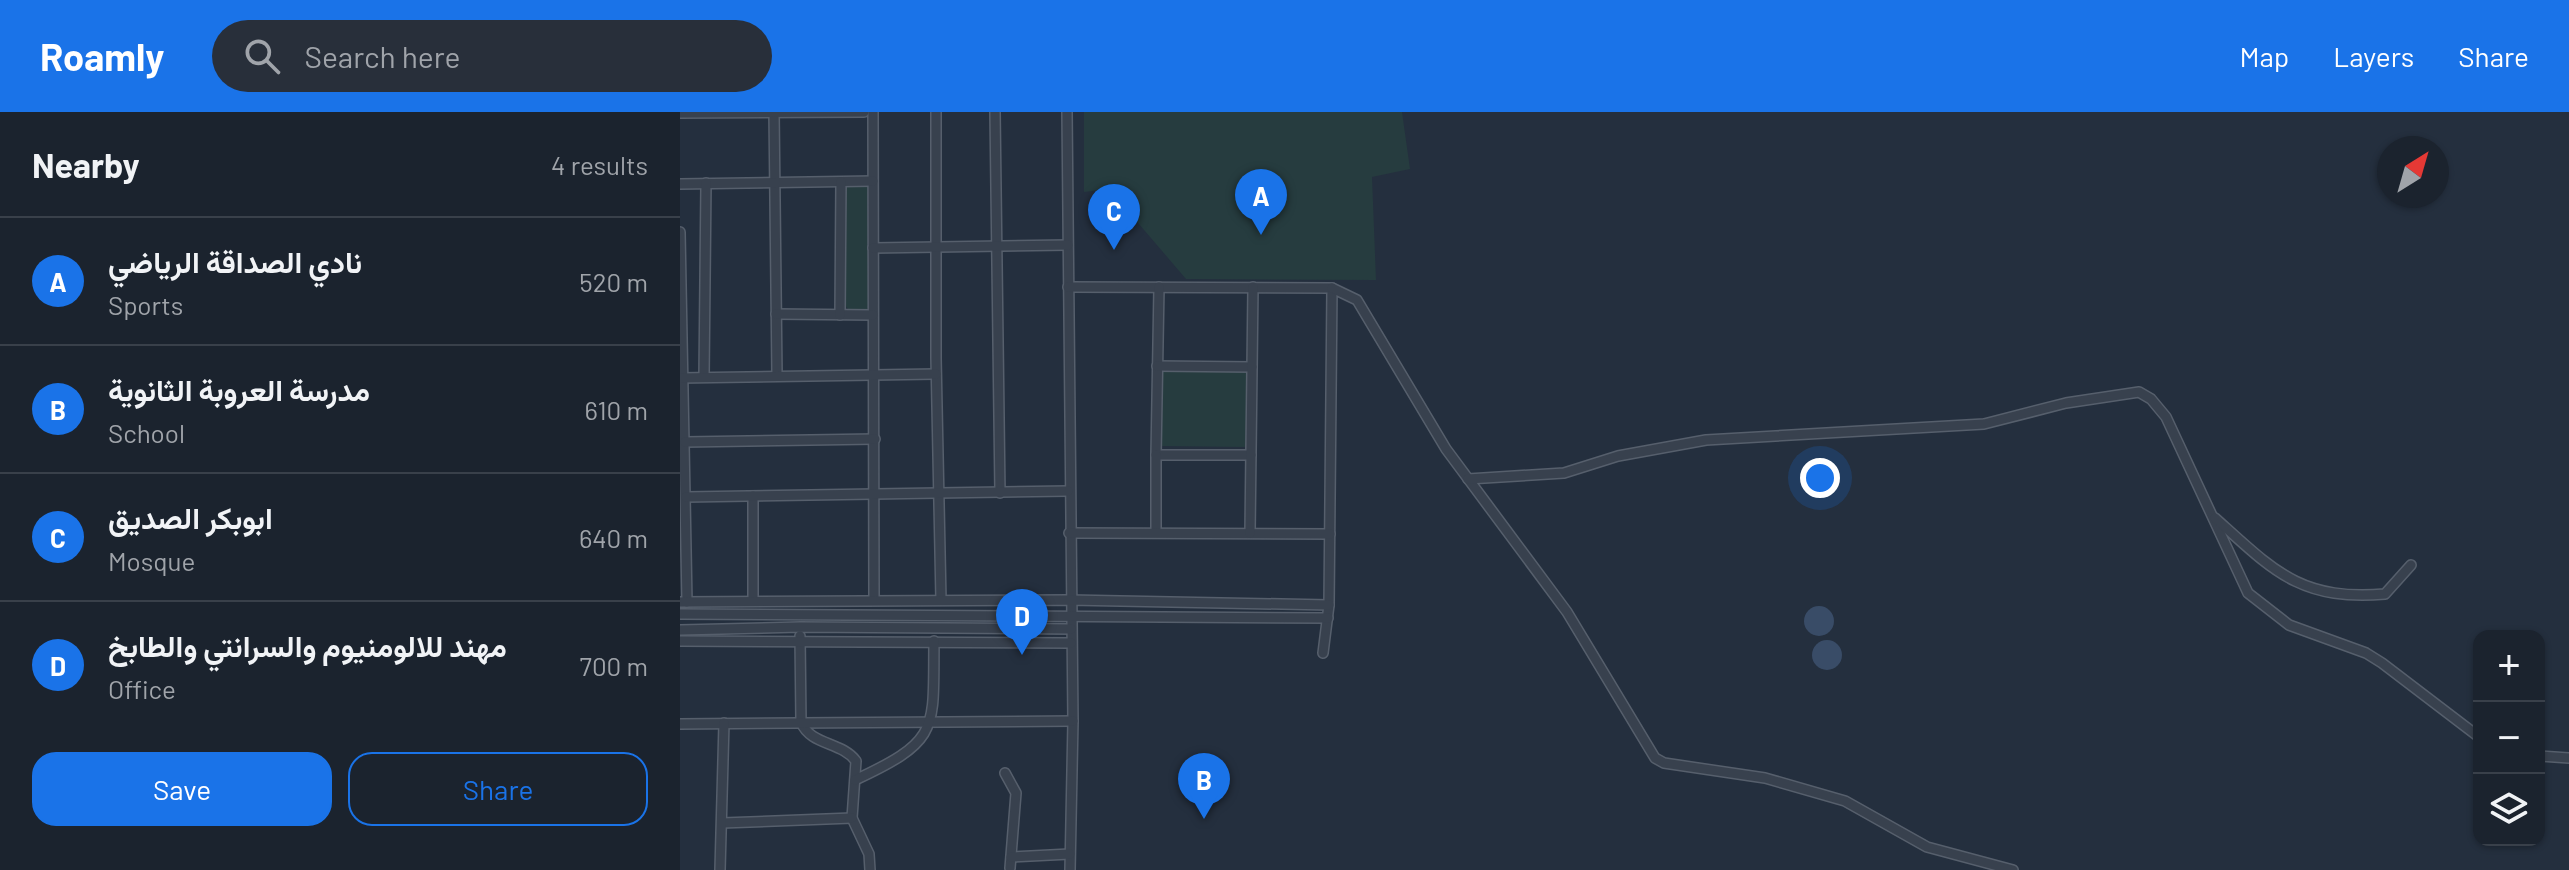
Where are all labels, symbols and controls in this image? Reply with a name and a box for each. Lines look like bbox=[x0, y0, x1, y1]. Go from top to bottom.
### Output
search box bbox=[212, 20, 772, 92]
text: Roamly bbox=[40, 33, 164, 79]
icon: search bbox=[240, 34, 284, 78]
text: Search here bbox=[304, 38, 460, 74]
text: Map bbox=[2239, 39, 2289, 73]
text: Layers bbox=[2333, 39, 2414, 73]
text: Share bbox=[2458, 39, 2529, 73]
north arrow bbox=[2377, 136, 2449, 208]
text: Nearby bbox=[32, 144, 140, 185]
text: 4 results bbox=[551, 149, 648, 180]
pin: A bbox=[1235, 169, 1287, 235]
pin: C bbox=[1088, 184, 1140, 250]
text: نادي الصداقة الرياضي bbox=[108, 243, 362, 279]
text: A bbox=[49, 266, 67, 297]
text: 520 m bbox=[579, 266, 648, 297]
text: Sports bbox=[108, 289, 183, 320]
text: مدرسة العروبة الثانوية bbox=[108, 371, 370, 407]
text: B bbox=[50, 394, 66, 425]
text: 610 m bbox=[585, 394, 648, 425]
text: School bbox=[108, 417, 185, 448]
your location bbox=[1800, 458, 1840, 498]
text: ابوبكر الصديق bbox=[108, 499, 273, 535]
text: C bbox=[50, 522, 66, 553]
text: 640 m bbox=[579, 522, 648, 553]
text: Mosque bbox=[108, 545, 195, 576]
pin: D bbox=[996, 589, 1048, 655]
text: مهند للالومنيوم والسرانتي والطابخ bbox=[108, 627, 507, 663]
map controls bbox=[2473, 630, 2545, 846]
button: + bbox=[2473, 630, 2545, 702]
text: D bbox=[50, 650, 66, 681]
text: 700 m bbox=[580, 650, 648, 681]
text: Office bbox=[108, 673, 176, 704]
button: − bbox=[2473, 702, 2545, 774]
button: Save bbox=[32, 752, 332, 826]
button: Share bbox=[348, 752, 648, 826]
pin: B bbox=[1178, 753, 1230, 819]
button: layers bbox=[2473, 774, 2545, 846]

